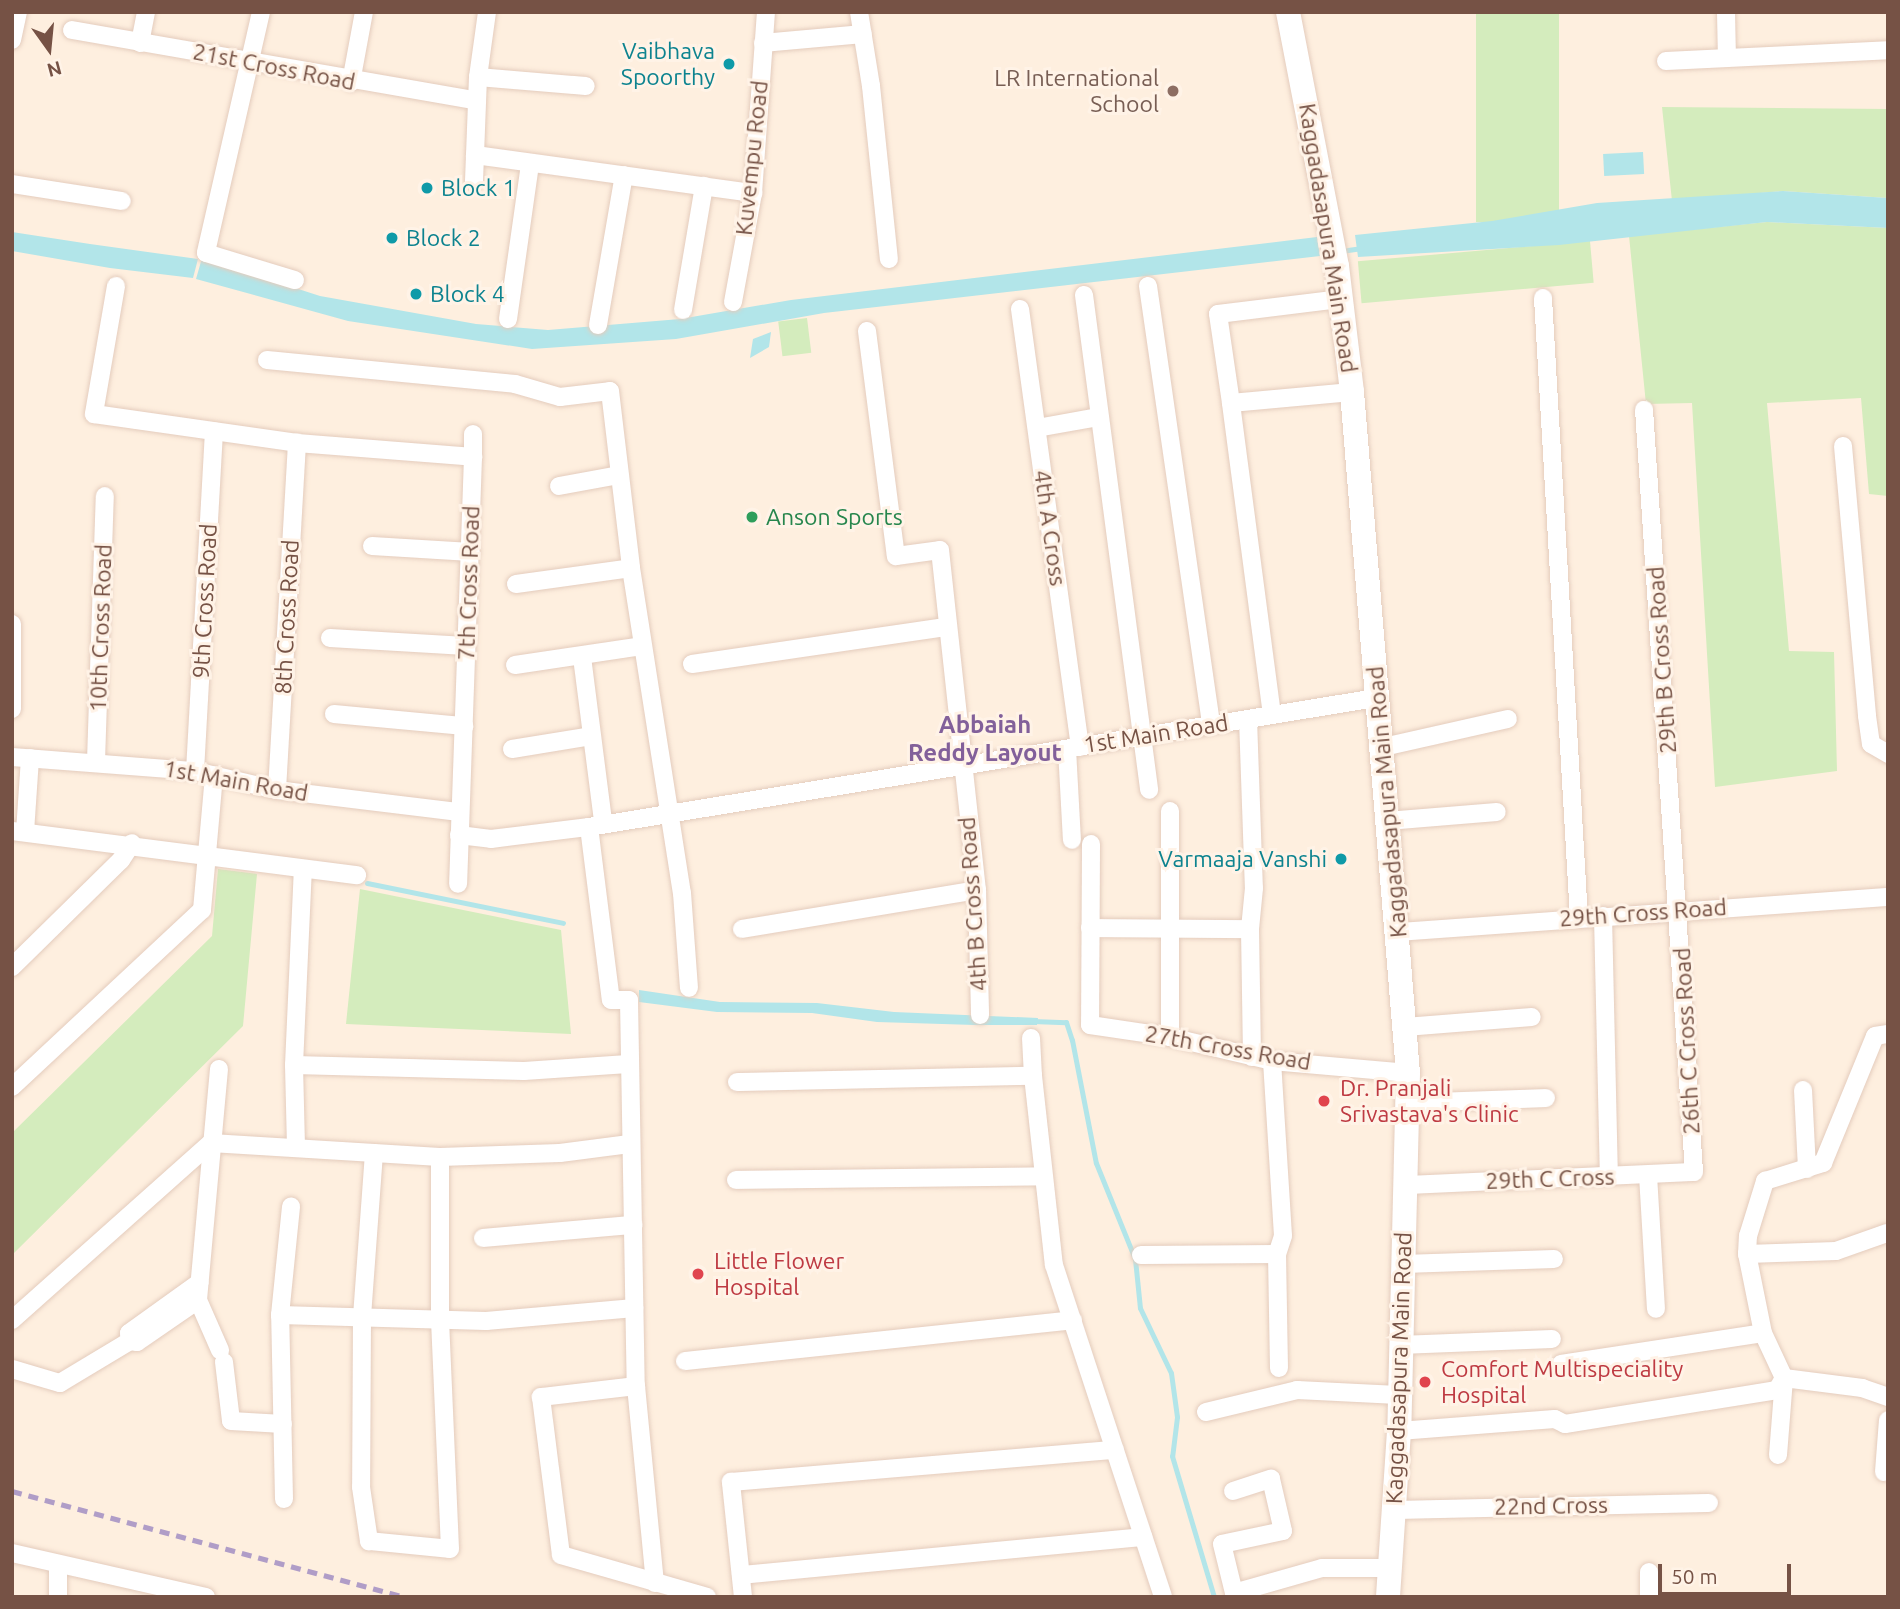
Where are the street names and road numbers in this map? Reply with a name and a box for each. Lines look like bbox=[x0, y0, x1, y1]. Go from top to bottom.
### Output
street label: 21st Cross Road bbox=[191, 38, 357, 96]
street label: Kuvempu Road bbox=[730, 79, 774, 237]
street label: Kaggadasapura Main Road bbox=[1293, 101, 1363, 375]
street label: 4th A Cross bbox=[1028, 468, 1072, 588]
street label: 7th Cross Road bbox=[453, 505, 485, 661]
street label: 9th Cross Road bbox=[187, 523, 223, 679]
street label: 8th Cross Road bbox=[269, 539, 305, 695]
street label: 10th Cross Road bbox=[84, 544, 118, 712]
street label: 29th B Cross Road bbox=[1642, 565, 1682, 755]
street label: Kaggadasapura Main Road bbox=[1361, 665, 1413, 939]
street label: 1st Main Road bbox=[1082, 709, 1230, 759]
street label: 1st Main Road bbox=[162, 755, 310, 807]
street label: 4th B Cross Road bbox=[953, 816, 993, 992]
street label: 29th Cross Road bbox=[1558, 893, 1728, 933]
street label: 26th C Cross Road bbox=[1668, 947, 1706, 1135]
street label: 27th Cross Road bbox=[1143, 1020, 1313, 1076]
street label: 29th C Cross bbox=[1485, 1163, 1615, 1195]
street label: Kaggadasapura Main Road bbox=[1380, 1231, 1418, 1505]
street label: 22nd Cross bbox=[1494, 1491, 1608, 1521]

